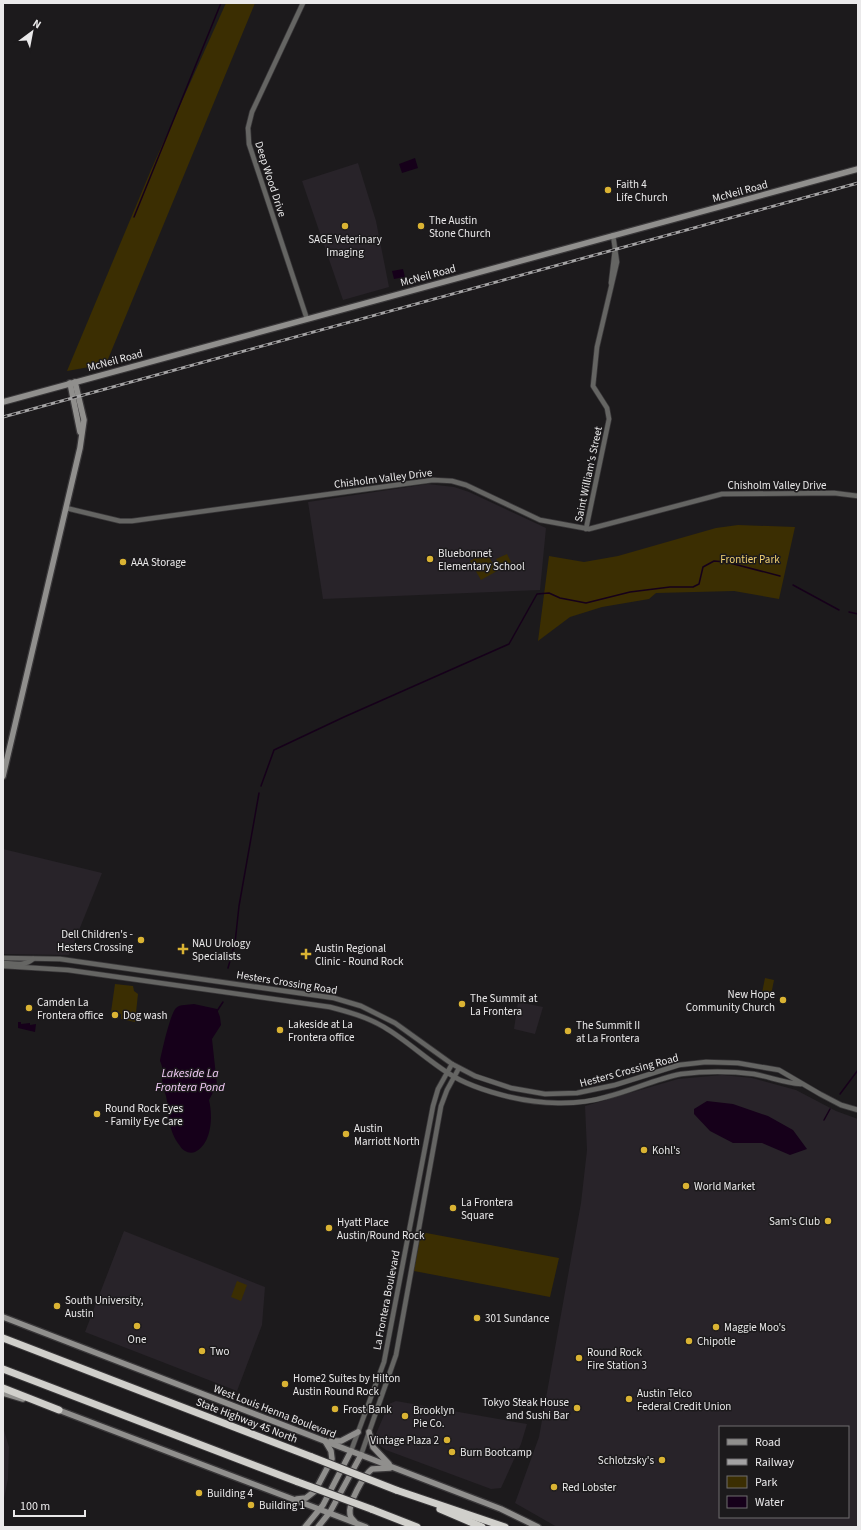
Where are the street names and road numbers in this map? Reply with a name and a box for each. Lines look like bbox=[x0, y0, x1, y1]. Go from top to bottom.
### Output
street label: Deep Wood Drive bbox=[251, 139, 290, 219]
street label: McNeil Road bbox=[711, 177, 770, 206]
street label: McNeil Road bbox=[399, 261, 458, 290]
street label: McNeil Road bbox=[86, 346, 145, 375]
street label: Saint William's Street bbox=[571, 425, 606, 523]
street label: Chisholm Valley Drive bbox=[333, 465, 434, 492]
street label: Chisholm Valley Drive bbox=[728, 478, 827, 493]
street label: Hesters Crossing Road bbox=[235, 967, 338, 998]
street label: Hesters Crossing Road bbox=[578, 1050, 680, 1091]
street label: La Frontera Boulevard bbox=[369, 1249, 404, 1351]
street label: West Louis Henna Boulevard bbox=[211, 1381, 338, 1442]
street label: State Highway 45 North bbox=[194, 1394, 300, 1447]

